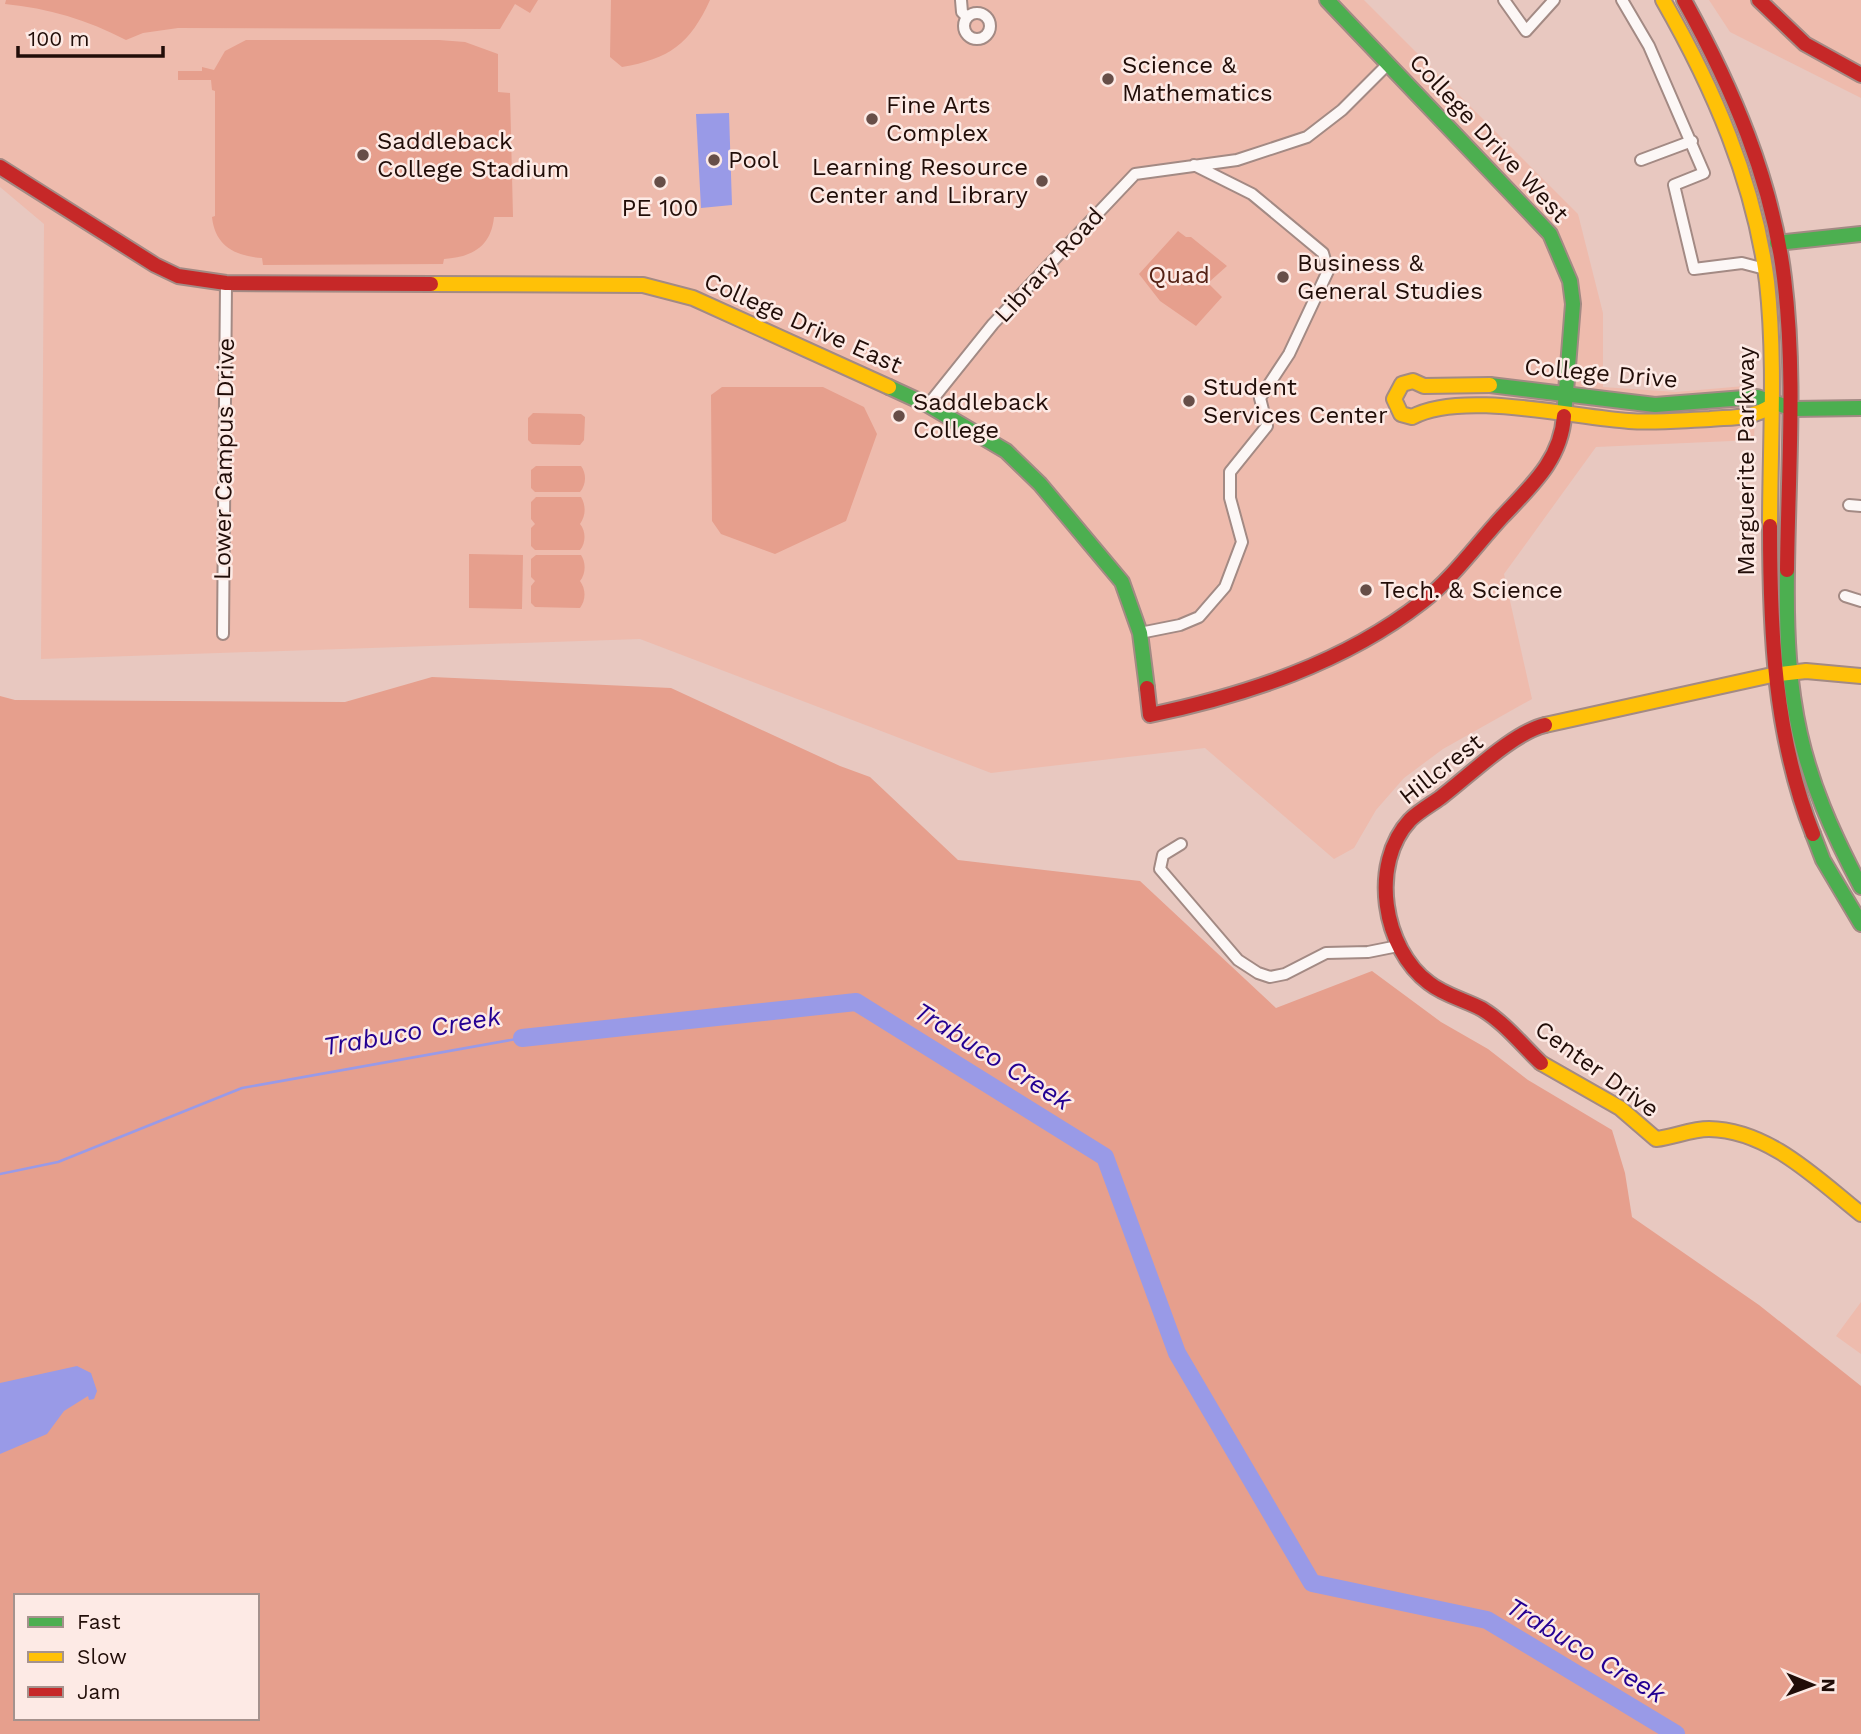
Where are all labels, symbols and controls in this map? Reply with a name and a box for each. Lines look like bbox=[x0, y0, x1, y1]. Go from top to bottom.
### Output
scale bar bbox=[18, 14, 163, 58]
text: 100 m bbox=[28, 26, 90, 51]
street label: College Drive West bbox=[1404, 48, 1574, 228]
place label: Science & Mathematics bbox=[1122, 51, 1273, 107]
marker: Science & Mathematics bbox=[1100, 71, 1116, 87]
place label: Fine Arts Complex bbox=[886, 91, 991, 147]
marker: Fine Arts Complex bbox=[864, 111, 880, 127]
place label: Saddleback College Stadium bbox=[377, 127, 569, 183]
place label: Pool bbox=[728, 146, 779, 174]
marker: Saddleback College Stadium bbox=[355, 147, 371, 163]
marker: Pool bbox=[706, 152, 722, 168]
place label: Learning Resource Center and Library bbox=[809, 153, 1029, 209]
marker: Learning Resource Center and Library bbox=[1034, 173, 1050, 189]
marker: PE 100 bbox=[652, 174, 668, 190]
place label: PE 100 bbox=[622, 194, 698, 222]
street label: Library Road bbox=[989, 202, 1109, 328]
place label: Business & General Studies bbox=[1297, 249, 1483, 305]
park label: Quad bbox=[1148, 261, 1210, 289]
street label: College Drive East bbox=[700, 267, 906, 379]
marker: Business & General Studies bbox=[1275, 269, 1291, 285]
street label: Lower Campus Drive bbox=[208, 338, 240, 580]
street label: Marguerite Parkway bbox=[1732, 346, 1760, 576]
street label: College Drive bbox=[1523, 352, 1679, 394]
place label: Student Services Center bbox=[1203, 373, 1388, 429]
place label: Saddleback College bbox=[913, 388, 1049, 444]
marker: Student Services Center bbox=[1181, 393, 1197, 409]
marker: Saddleback College bbox=[891, 408, 907, 424]
place label: Tech. & Science bbox=[1380, 576, 1563, 604]
marker: Tech. & Science bbox=[1358, 582, 1374, 598]
street label: Hillcrest bbox=[1394, 728, 1488, 810]
water label: Trabuco Creek bbox=[909, 996, 1078, 1117]
water label: Trabuco Creek bbox=[321, 1000, 504, 1061]
street label: Center Drive bbox=[1530, 1015, 1664, 1123]
water label: Trabuco Creek bbox=[1501, 1591, 1671, 1710]
legend bbox=[14, 1594, 259, 1720]
text: Fast bbox=[77, 1609, 121, 1634]
text: Slow bbox=[77, 1644, 127, 1669]
north arrow bbox=[1777, 1650, 1847, 1720]
text: N bbox=[1817, 1678, 1840, 1693]
text: Jam bbox=[77, 1679, 120, 1704]

